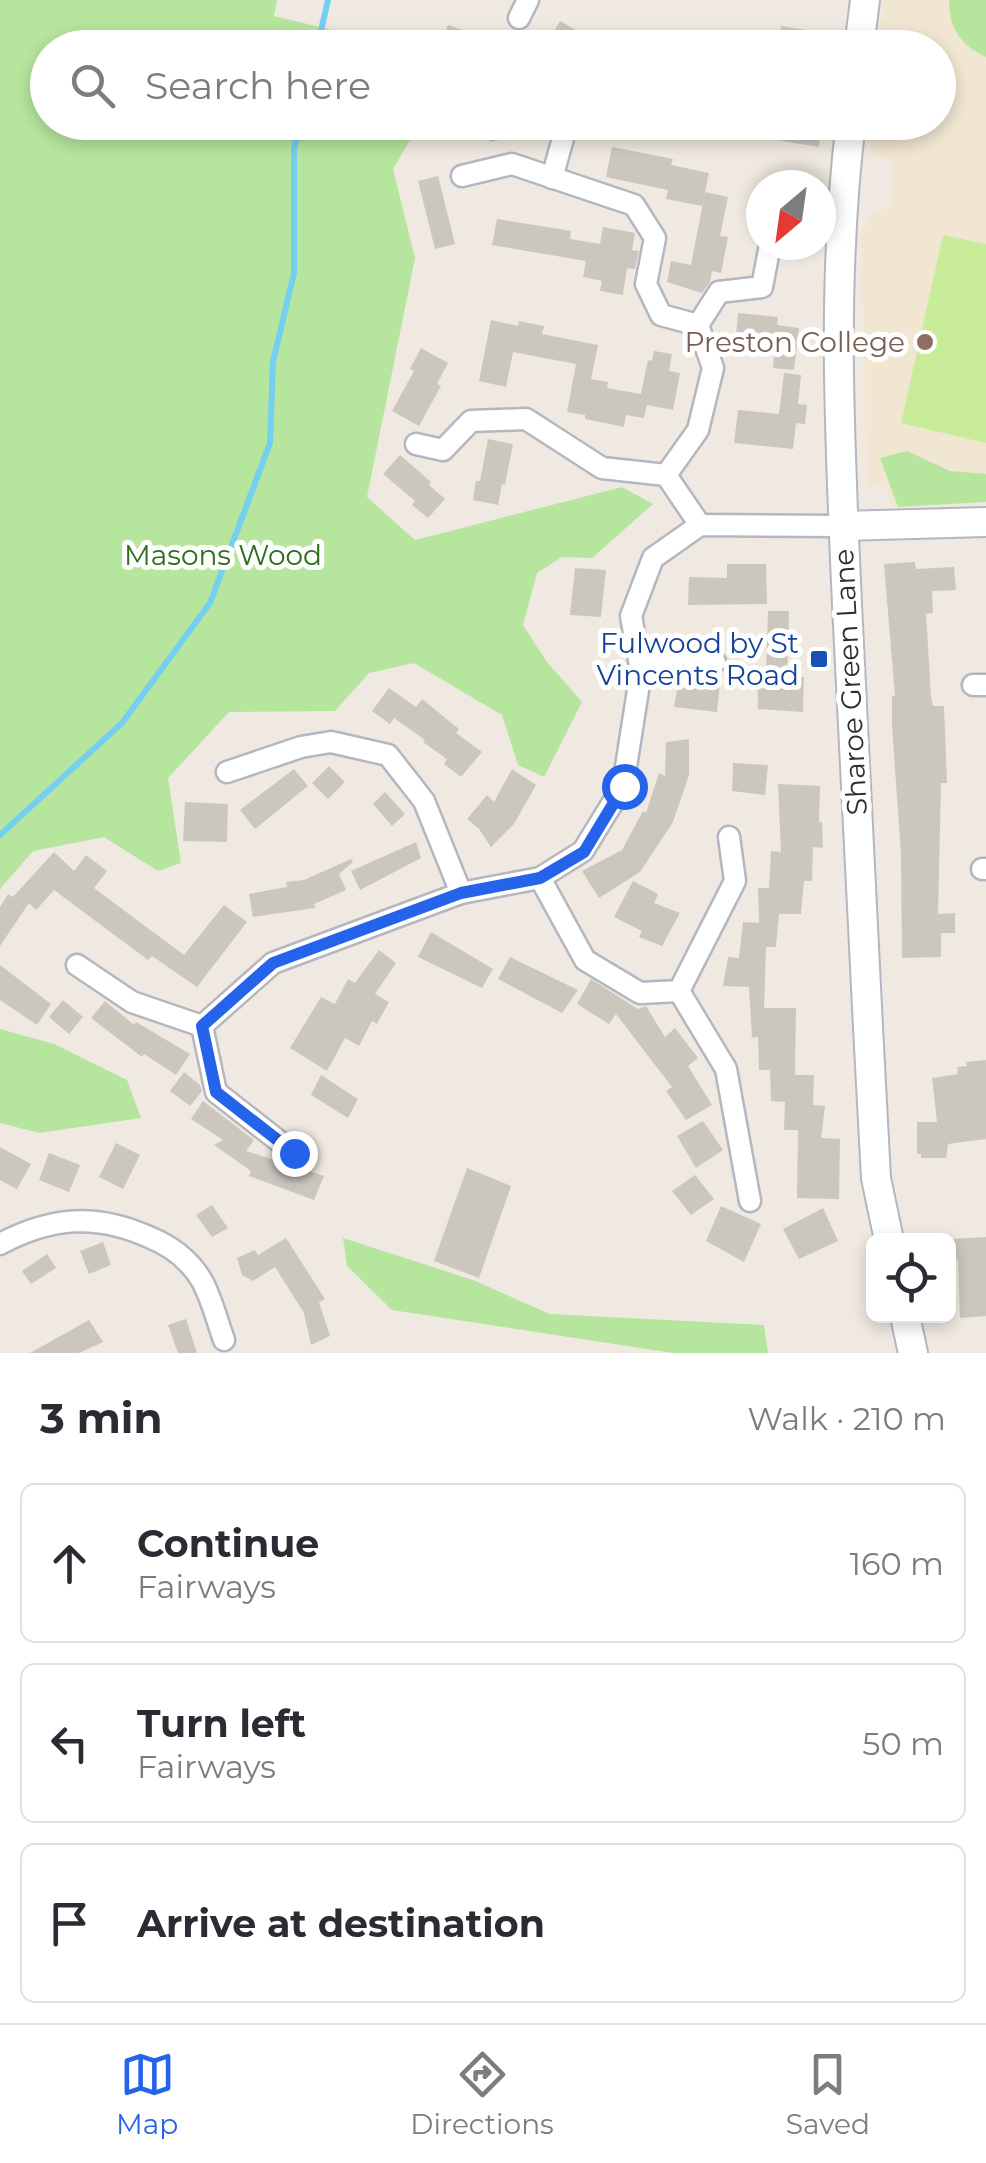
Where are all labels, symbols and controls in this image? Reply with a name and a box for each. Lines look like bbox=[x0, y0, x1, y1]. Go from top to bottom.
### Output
search box bbox=[30, 30, 956, 140]
icon: search bbox=[65, 58, 120, 113]
text: Search here bbox=[145, 62, 371, 109]
north arrow bbox=[746, 170, 836, 260]
place label: Preston College bbox=[685, 325, 905, 359]
marker: Preston College bbox=[914, 331, 936, 353]
park label: Masons Wood bbox=[124, 538, 322, 572]
street label: Sharoe Green Lane bbox=[826, 548, 874, 816]
place label: Fulwood by St Vincents Road bbox=[597, 626, 799, 692]
marker: Fulwood by St Vincents Road bbox=[808, 648, 830, 670]
route start bbox=[602, 764, 648, 810]
route end bbox=[272, 1131, 318, 1177]
map controls bbox=[866, 1233, 956, 1323]
button: locate bbox=[866, 1233, 956, 1323]
text: 3 min bbox=[40, 1392, 162, 1444]
text: Walk · 210 m bbox=[748, 1399, 946, 1438]
text: Continue bbox=[137, 1520, 319, 1567]
icon: ahead bbox=[42, 1536, 97, 1591]
text: 160 m bbox=[849, 1544, 944, 1583]
text: Fairways bbox=[137, 1567, 276, 1606]
text: Turn left bbox=[137, 1700, 306, 1747]
icon: left bbox=[42, 1716, 97, 1771]
text: 50 m bbox=[862, 1724, 944, 1763]
text: Fairways bbox=[137, 1747, 276, 1786]
icon: arrive bbox=[42, 1896, 97, 1951]
text: Arrive at destination bbox=[137, 1900, 545, 1947]
tab: Map bbox=[116, 2047, 178, 2141]
tab: Directions bbox=[410, 2047, 554, 2141]
tab: Saved bbox=[786, 2047, 870, 2141]

